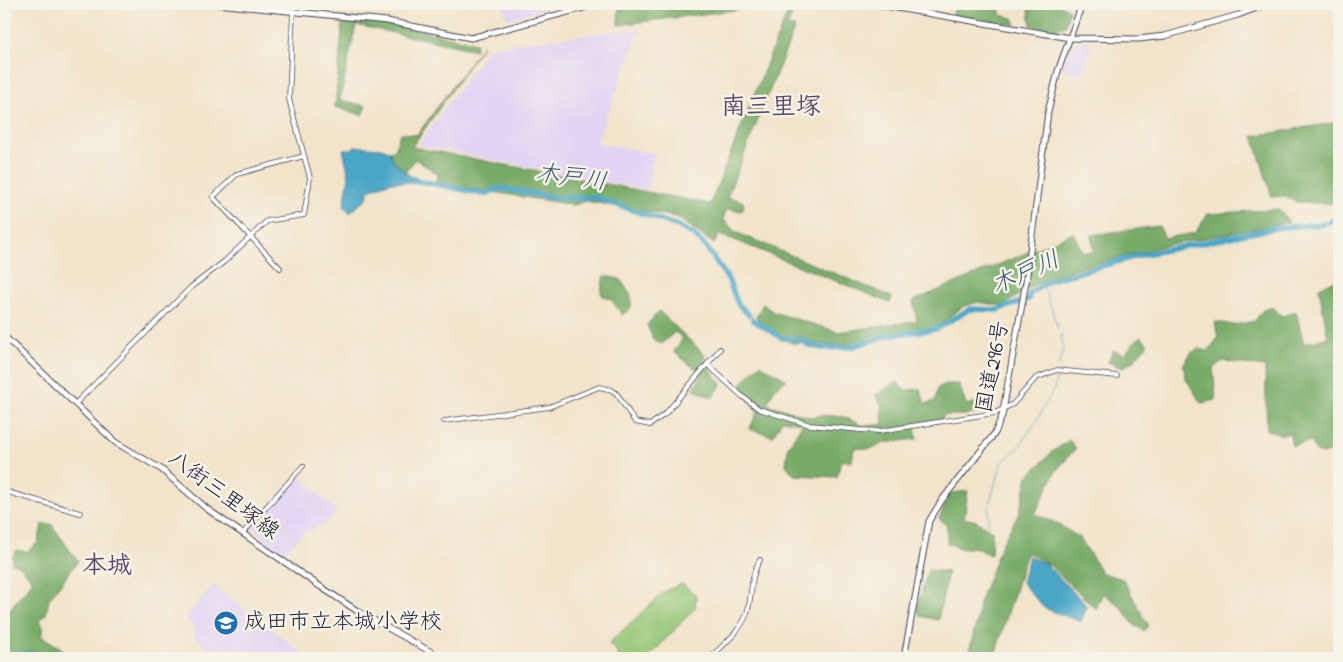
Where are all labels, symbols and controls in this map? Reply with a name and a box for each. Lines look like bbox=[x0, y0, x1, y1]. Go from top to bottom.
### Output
district label: 南三里塚 bbox=[721, 90, 821, 126]
water label: 木戸川 bbox=[533, 157, 609, 201]
water label: 木戸川 bbox=[986, 243, 1066, 305]
street label: 国道296号 bbox=[969, 318, 1019, 416]
street label: 八街三里塚線 bbox=[161, 443, 285, 549]
district label: 本城 bbox=[82, 549, 132, 585]
place label: 成田市立本城小学校 bbox=[244, 607, 442, 639]
school or university icon: 成田市立本城小学校 bbox=[213, 610, 239, 636]

